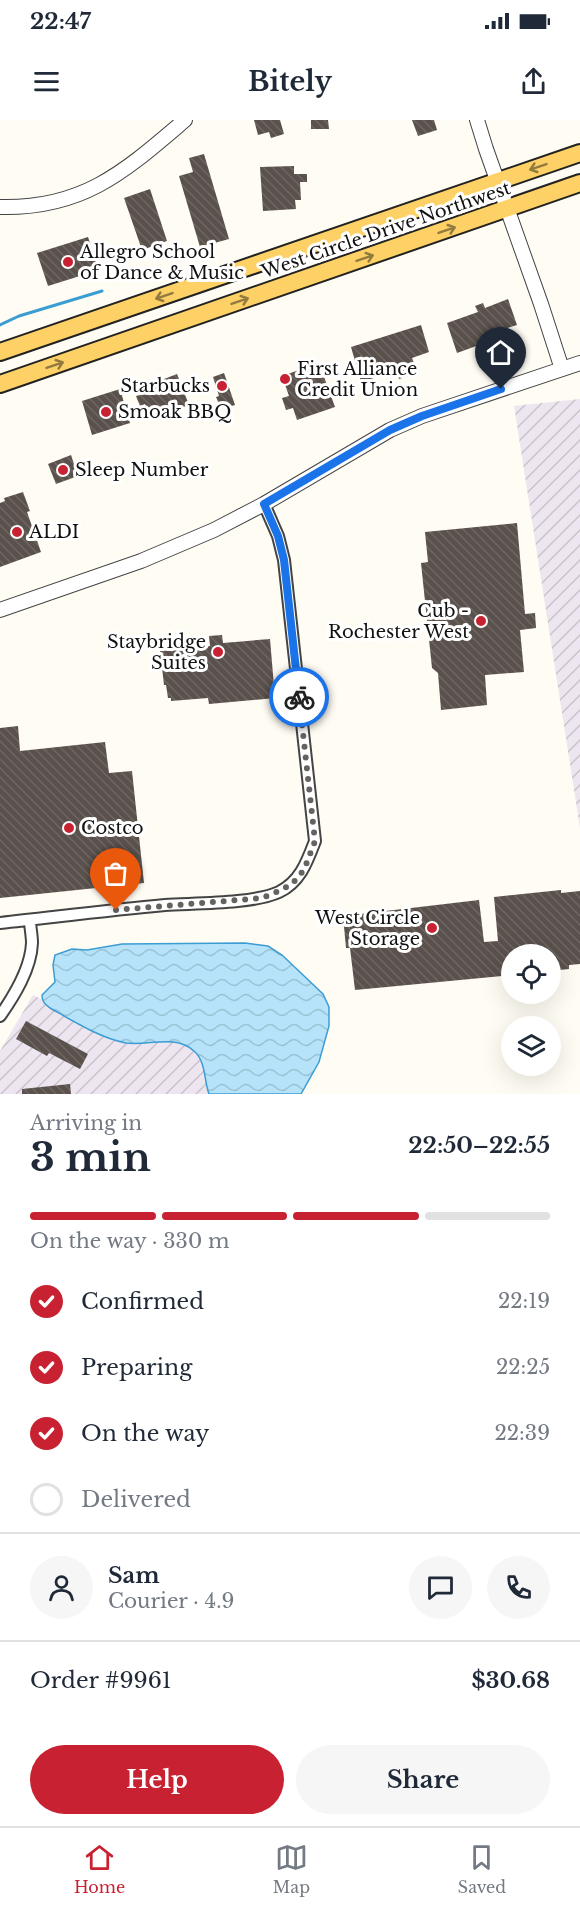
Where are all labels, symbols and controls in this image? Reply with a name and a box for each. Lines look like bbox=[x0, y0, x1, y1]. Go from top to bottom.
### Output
text: 22:47 bbox=[30, 8, 91, 35]
icon: menu bbox=[30, 65, 63, 98]
text: Bitely bbox=[248, 65, 332, 98]
icon: share bbox=[517, 65, 550, 98]
one-way arrow bbox=[530, 162, 548, 173]
street label: West Circle Drive Northwest bbox=[258, 177, 514, 283]
one-way arrow bbox=[437, 223, 456, 234]
place label: Allegro School of Dance & Music bbox=[79, 241, 244, 284]
one-way arrow bbox=[355, 252, 374, 263]
marker: Allegro School of Dance & Music bbox=[61, 255, 75, 269]
one-way arrow bbox=[155, 291, 174, 302]
one-way arrow bbox=[230, 295, 249, 306]
pin bbox=[475, 327, 526, 389]
icon: home bbox=[484, 336, 517, 369]
one-way arrow bbox=[45, 358, 64, 369]
place label: First Alliance Credit Union bbox=[297, 358, 418, 401]
marker: First Alliance Credit Union bbox=[278, 372, 292, 386]
place label: Starbucks bbox=[120, 375, 210, 397]
marker: Starbucks bbox=[215, 379, 229, 393]
place label: Smoak BBQ bbox=[118, 401, 231, 423]
marker: Smoak BBQ bbox=[99, 405, 113, 419]
place label: Sleep Number bbox=[75, 459, 209, 481]
marker: Sleep Number bbox=[56, 463, 70, 477]
place label: ALDI bbox=[28, 521, 79, 543]
marker: ALDI bbox=[10, 525, 24, 539]
place label: Cub - Rochester West bbox=[328, 600, 469, 643]
marker: Cub - Rochester West bbox=[474, 614, 488, 628]
place label: Staybridge Suites bbox=[107, 631, 206, 674]
marker: Staybridge Suites bbox=[211, 645, 225, 659]
courier bbox=[269, 667, 329, 727]
icon: bike bbox=[283, 681, 316, 714]
place label: Costco bbox=[81, 817, 144, 839]
marker: Costco bbox=[62, 821, 76, 835]
pin bbox=[90, 848, 141, 910]
icon: bag bbox=[99, 857, 132, 890]
place label: West Circle Storage bbox=[314, 907, 420, 950]
marker: West Circle Storage bbox=[425, 921, 439, 935]
map controls bbox=[501, 944, 561, 1076]
button: locate bbox=[501, 944, 561, 1004]
button: layers bbox=[501, 1016, 561, 1076]
text: Arriving in bbox=[30, 1111, 142, 1135]
text: 22:50–22:55 bbox=[408, 1132, 550, 1159]
text: 3 min bbox=[30, 1133, 151, 1182]
text: On the way · 330 m bbox=[30, 1229, 229, 1253]
icon: check bbox=[30, 1285, 63, 1318]
text: Confirmed bbox=[81, 1288, 204, 1315]
text: 22:19 bbox=[498, 1289, 550, 1313]
icon: check bbox=[30, 1351, 63, 1384]
text: Preparing bbox=[81, 1354, 192, 1381]
text: 22:25 bbox=[496, 1355, 550, 1379]
icon: check bbox=[30, 1417, 63, 1450]
text: On the way bbox=[81, 1420, 209, 1447]
text: 22:39 bbox=[494, 1421, 550, 1445]
text: Delivered bbox=[81, 1486, 191, 1513]
button: person bbox=[30, 1556, 93, 1619]
button: chat bbox=[409, 1556, 472, 1619]
button: phone bbox=[487, 1556, 550, 1619]
text: Sam bbox=[108, 1562, 160, 1589]
text: Courier · 4.9 bbox=[108, 1589, 234, 1613]
text: Order #9961 bbox=[30, 1667, 172, 1694]
text: $30.68 bbox=[471, 1667, 550, 1694]
button: Help bbox=[30, 1745, 284, 1814]
button: Share bbox=[296, 1745, 550, 1814]
tab: Home bbox=[74, 1841, 125, 1897]
tab: Map bbox=[273, 1841, 310, 1897]
tab: Saved bbox=[458, 1841, 506, 1897]

